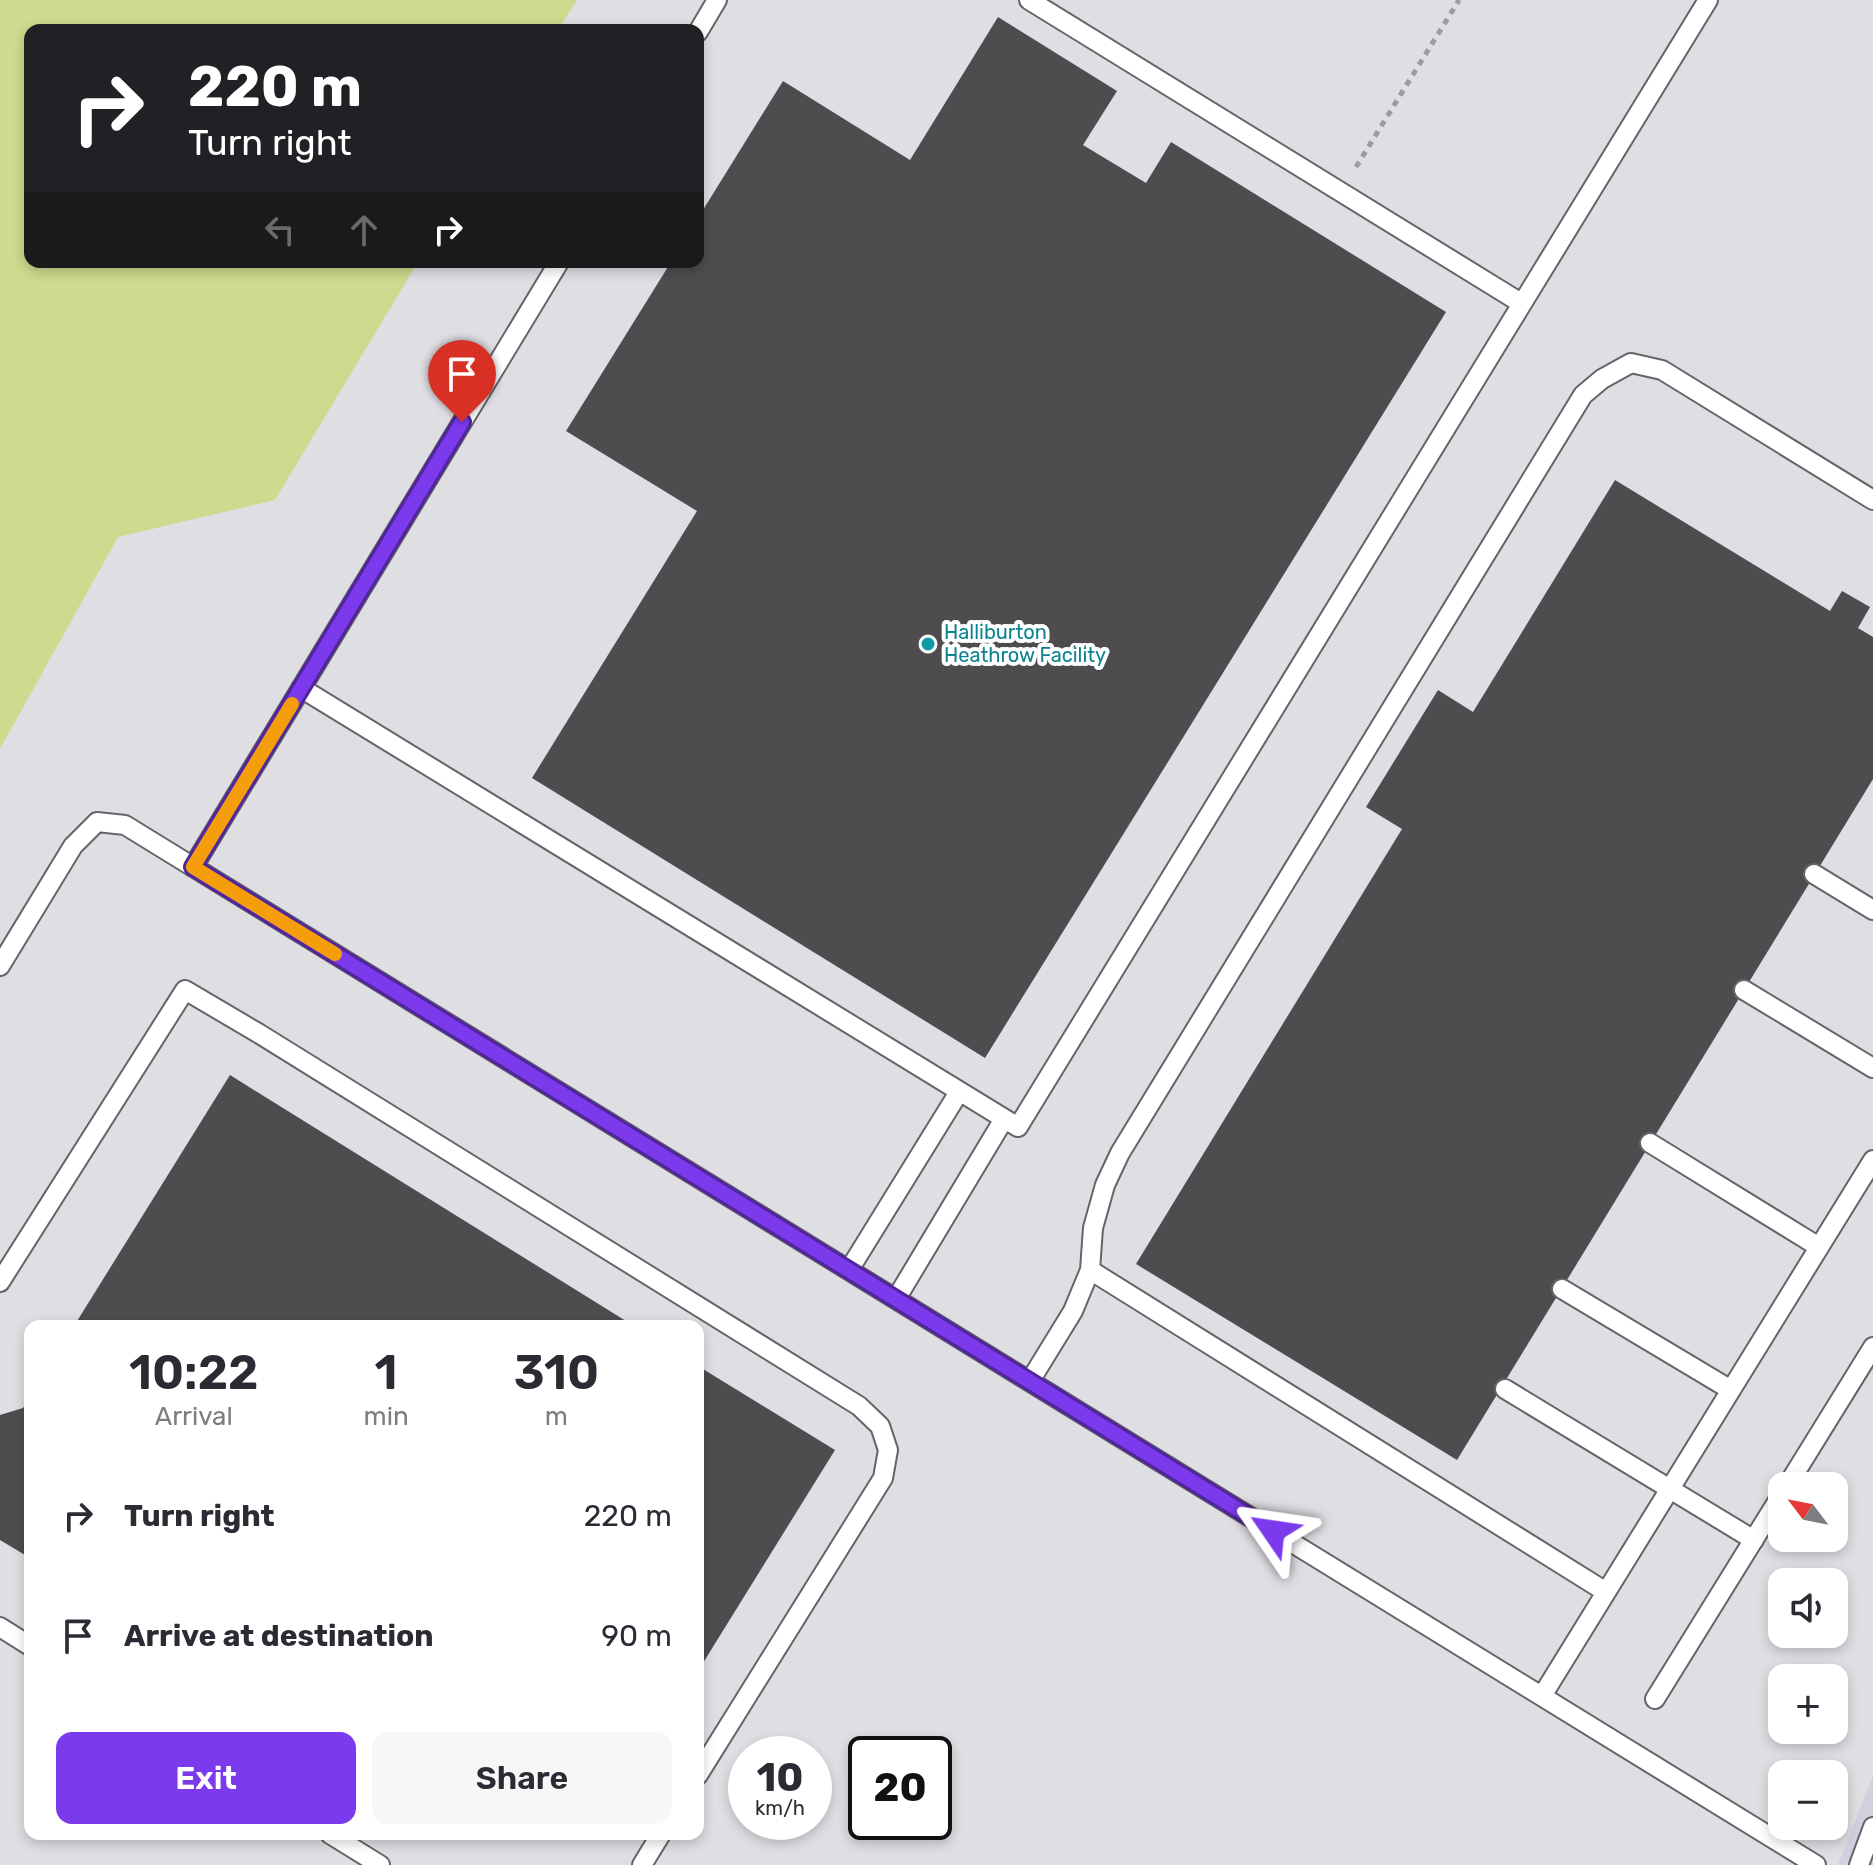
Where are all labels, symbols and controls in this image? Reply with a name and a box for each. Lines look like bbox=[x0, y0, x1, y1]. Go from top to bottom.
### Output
text: 220 m bbox=[188, 54, 362, 120]
icon: right bbox=[56, 56, 160, 160]
text: Turn right bbox=[188, 121, 352, 164]
icon: left bbox=[258, 208, 302, 252]
icon: ahead bbox=[342, 208, 386, 252]
icon: right bbox=[426, 208, 470, 252]
pin bbox=[428, 340, 496, 422]
icon: arrive bbox=[440, 352, 484, 396]
place label: Halliburton Heathrow Facility bbox=[944, 620, 1106, 667]
marker: Halliburton Heathrow Facility bbox=[919, 635, 937, 653]
text: 10:22 bbox=[129, 1344, 259, 1401]
text: 1 bbox=[375, 1344, 398, 1401]
text: 310 bbox=[514, 1344, 599, 1401]
text: Arrival bbox=[155, 1401, 233, 1432]
text: min bbox=[364, 1401, 409, 1432]
text: m bbox=[545, 1401, 568, 1432]
north arrow bbox=[1768, 1472, 1848, 1552]
map controls bbox=[1768, 1472, 1848, 1840]
position arrow bbox=[1231, 1489, 1315, 1573]
icon: right bbox=[56, 1494, 100, 1538]
text: Turn right bbox=[124, 1498, 275, 1534]
text: 220 m bbox=[584, 1498, 672, 1534]
button: sound bbox=[1768, 1568, 1848, 1648]
icon: arrive bbox=[56, 1614, 100, 1658]
text: Arrive at destination bbox=[124, 1618, 434, 1654]
text: 90 m bbox=[601, 1618, 672, 1654]
button: + bbox=[1768, 1664, 1848, 1744]
button: Exit bbox=[56, 1732, 356, 1824]
button: Share bbox=[372, 1732, 672, 1824]
speed limit sign: 20 bbox=[848, 1736, 952, 1840]
text: 10 bbox=[756, 1754, 804, 1801]
button: − bbox=[1768, 1760, 1848, 1840]
text: km/h bbox=[755, 1796, 805, 1820]

